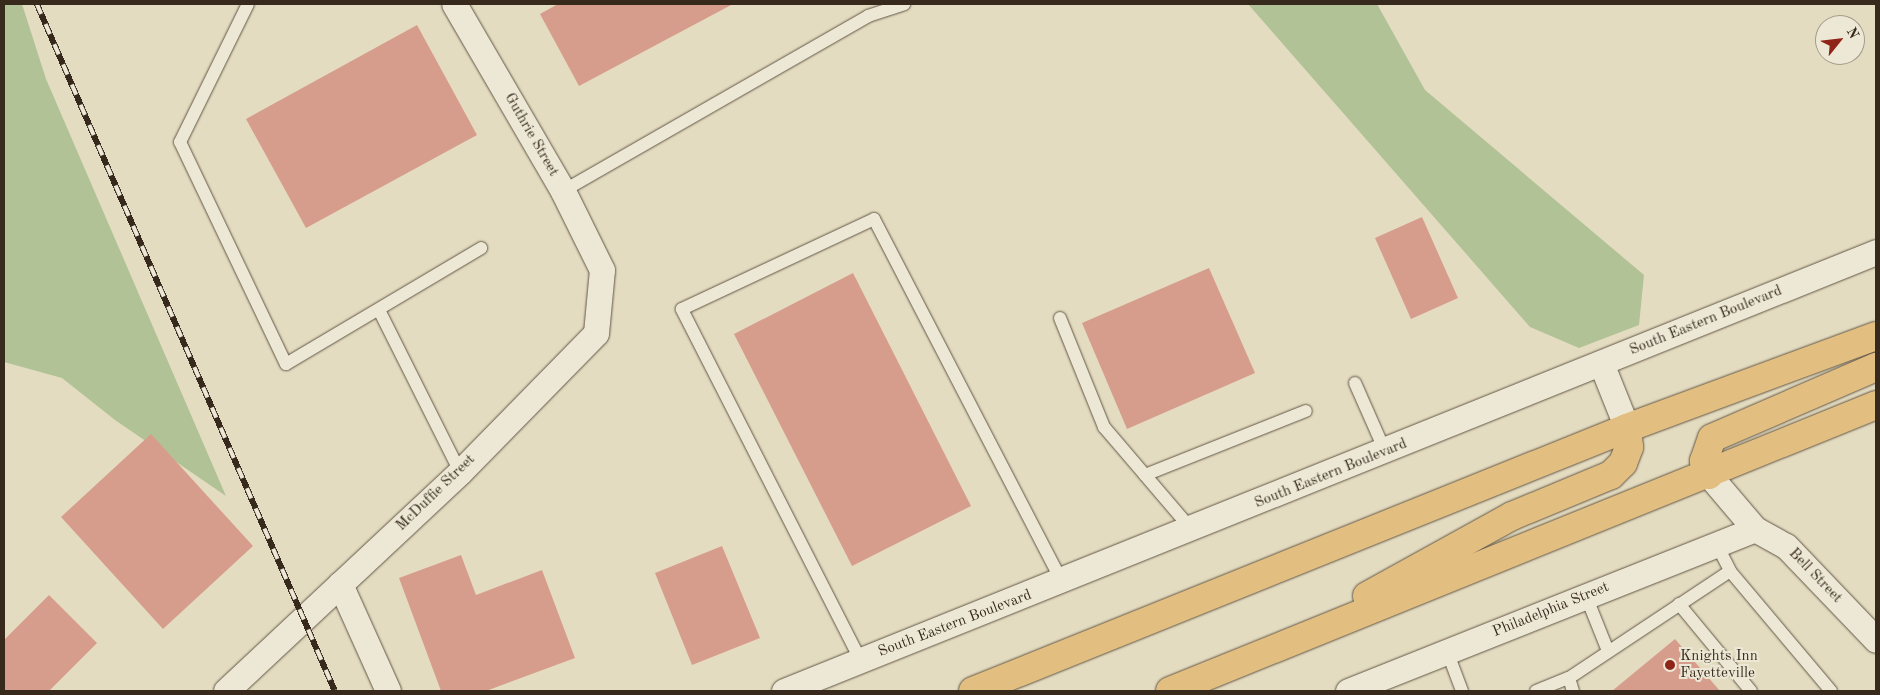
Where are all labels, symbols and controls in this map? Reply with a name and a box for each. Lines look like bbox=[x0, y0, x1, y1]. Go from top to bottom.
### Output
north arrow bbox=[1815, 15, 1865, 65]
text: N bbox=[1844, 25, 1861, 41]
street label: Guthrie Street bbox=[500, 90, 562, 180]
street label: South Eastern Boulevard bbox=[1627, 282, 1785, 360]
street label: South Eastern Boulevard bbox=[1252, 435, 1410, 513]
street label: McDuffie Street bbox=[393, 451, 479, 535]
street label: Bell Street bbox=[1784, 545, 1846, 607]
street label: Philadelphia Street bbox=[1490, 578, 1612, 642]
street label: South Eastern Boulevard bbox=[876, 586, 1034, 662]
place label: Knights Inn Fayetteville bbox=[1680, 647, 1758, 682]
marker: Knights Inn Fayetteville bbox=[1664, 659, 1676, 671]

